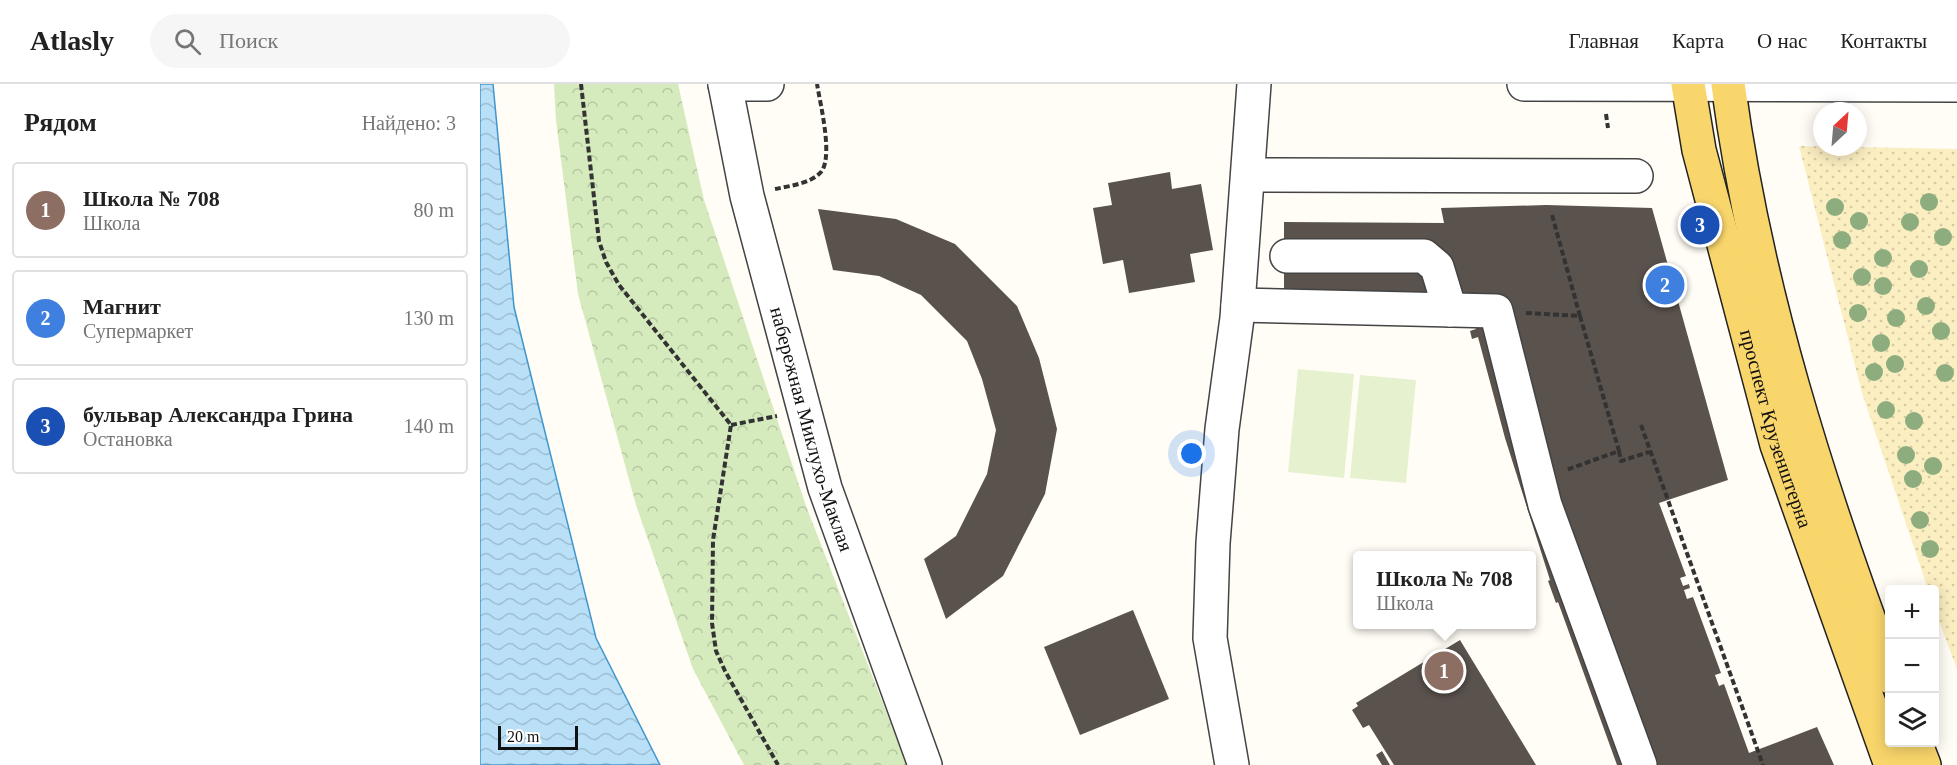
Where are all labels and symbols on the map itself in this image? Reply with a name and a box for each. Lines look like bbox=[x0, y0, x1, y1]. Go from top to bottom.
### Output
north arrow bbox=[1813, 102, 1867, 156]
pin: 3 bbox=[1680, 202, 1720, 248]
pin: 2 bbox=[1646, 262, 1684, 308]
street label: набережная Миклухо-Маклая bbox=[766, 304, 858, 554]
street label: проспект Крузенштерна bbox=[1736, 327, 1817, 531]
your location bbox=[1177, 439, 1206, 468]
pin: 1 bbox=[1424, 648, 1464, 694]
scale bar bbox=[498, 723, 578, 750]

